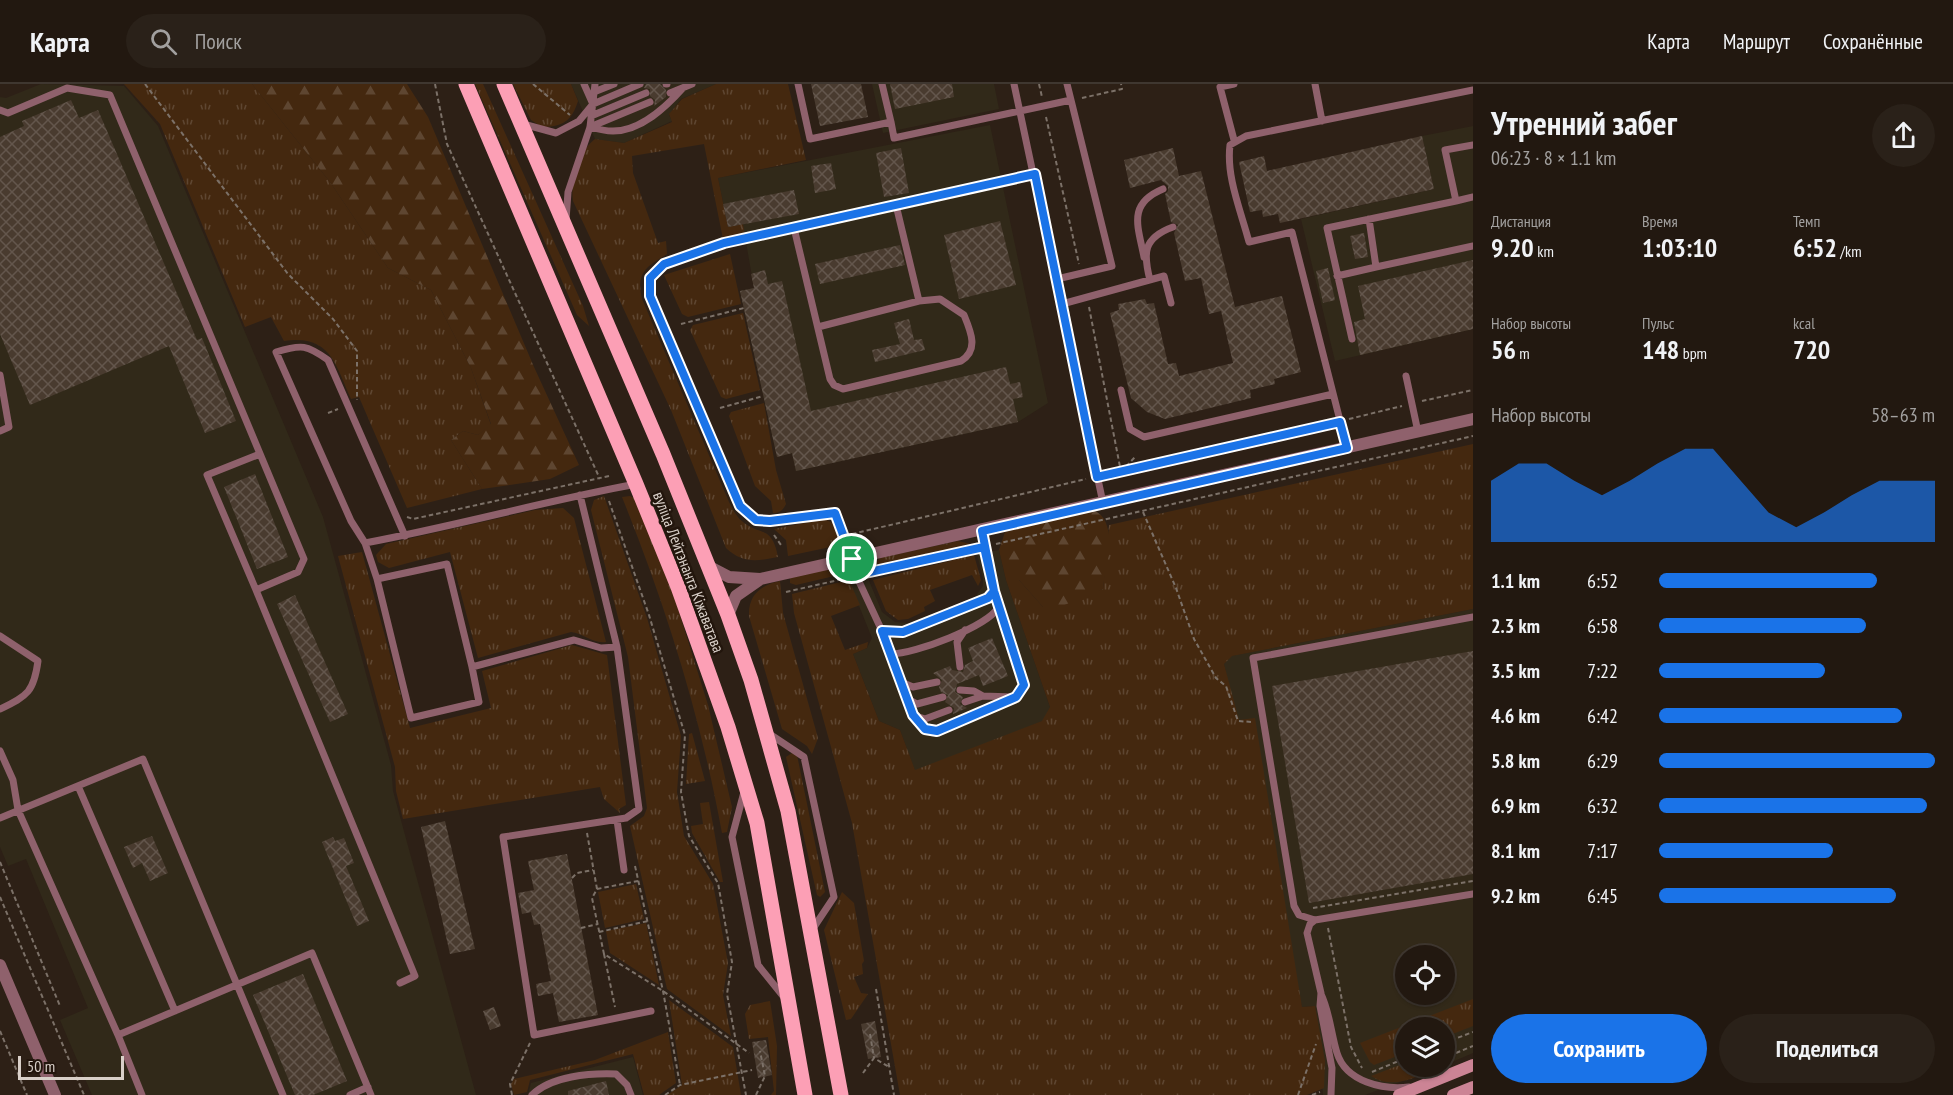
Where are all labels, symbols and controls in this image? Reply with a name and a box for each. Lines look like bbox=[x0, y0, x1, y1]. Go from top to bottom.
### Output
search box bbox=[126, 14, 546, 68]
text: Карта bbox=[30, 23, 90, 60]
icon: search bbox=[147, 25, 180, 58]
text: Поиск bbox=[195, 27, 242, 55]
text: Карта bbox=[1647, 28, 1690, 55]
text: Маршрут bbox=[1723, 28, 1790, 55]
text: Сохранённые bbox=[1823, 28, 1923, 55]
text: Утренний забег bbox=[1491, 101, 1677, 144]
button: share bbox=[1872, 104, 1935, 167]
text: 06:23 · 8 × 1.1 km bbox=[1491, 145, 1616, 171]
text: Дистанция bbox=[1491, 211, 1551, 231]
text: Время bbox=[1642, 211, 1678, 231]
text: Темп bbox=[1793, 211, 1820, 231]
text: 9.20 bbox=[1491, 231, 1534, 264]
text: 1:03:10 bbox=[1642, 231, 1717, 264]
text: 6:52 bbox=[1793, 231, 1837, 264]
text: km bbox=[1534, 241, 1554, 261]
text: /km bbox=[1837, 241, 1862, 261]
text: Набор высоты bbox=[1491, 313, 1571, 333]
text: Пульс bbox=[1642, 313, 1674, 333]
text: kcal bbox=[1793, 313, 1815, 333]
text: 56 bbox=[1491, 333, 1516, 366]
text: 148 bbox=[1642, 333, 1679, 366]
text: 720 bbox=[1793, 333, 1830, 366]
text: m bbox=[1516, 343, 1530, 363]
text: bpm bbox=[1679, 343, 1707, 363]
text: Набор высоты bbox=[1491, 402, 1591, 428]
text: 58–63 m bbox=[1871, 402, 1935, 428]
street label: вуліца Лейтэнанта Кіжаватава bbox=[649, 489, 729, 655]
pin bbox=[826, 533, 877, 584]
icon: arrive bbox=[835, 542, 868, 575]
text: 1.1 km bbox=[1491, 568, 1540, 594]
text: 6:52 bbox=[1587, 568, 1618, 594]
text: 2.3 km bbox=[1491, 613, 1540, 639]
text: 6:58 bbox=[1587, 613, 1618, 639]
text: 3.5 km bbox=[1491, 658, 1540, 684]
text: 7:22 bbox=[1587, 658, 1618, 684]
text: 4.6 km bbox=[1491, 703, 1540, 729]
text: 6:42 bbox=[1587, 703, 1618, 729]
text: 5.8 km bbox=[1491, 748, 1540, 774]
text: 6:29 bbox=[1587, 748, 1618, 774]
text: 6.9 km bbox=[1491, 793, 1540, 819]
text: 6:32 bbox=[1587, 793, 1618, 819]
text: 8.1 km bbox=[1491, 838, 1540, 864]
text: 7:17 bbox=[1587, 838, 1618, 864]
text: 9.2 km bbox=[1491, 883, 1540, 909]
text: 6:45 bbox=[1587, 883, 1618, 909]
map controls bbox=[1395, 945, 1455, 1077]
button: locate bbox=[1395, 945, 1455, 1005]
button: Сохранить bbox=[1491, 1014, 1707, 1083]
button: Поделиться bbox=[1719, 1014, 1935, 1083]
button: layers bbox=[1395, 1017, 1455, 1077]
scale bar bbox=[18, 1053, 124, 1080]
text: 50 m bbox=[27, 1056, 55, 1076]

